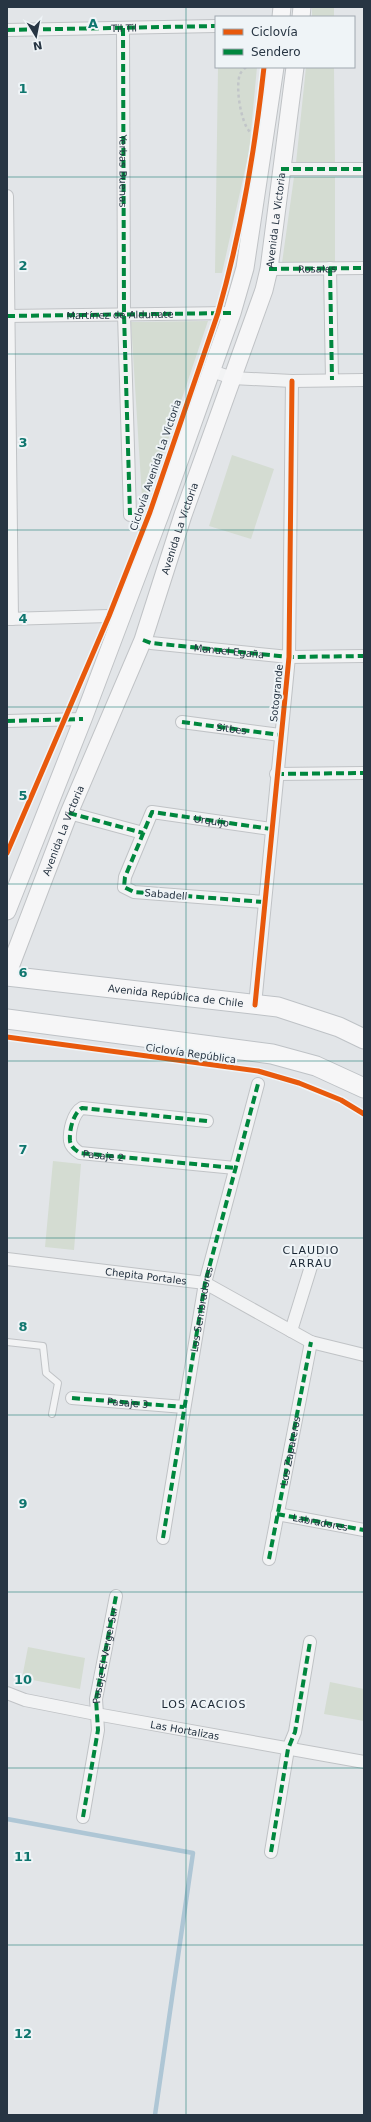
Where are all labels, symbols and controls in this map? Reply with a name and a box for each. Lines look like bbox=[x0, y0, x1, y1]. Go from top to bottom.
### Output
north arrow bbox=[16, 16, 56, 56]
text: A bbox=[88, 16, 98, 31]
legend bbox=[215, 16, 355, 68]
street label: Til Til bbox=[110, 23, 137, 34]
text: Ciclovía bbox=[251, 25, 298, 39]
text: N bbox=[32, 38, 43, 53]
text: Sendero bbox=[251, 45, 301, 59]
text: 1 bbox=[18, 81, 28, 96]
street label: Yerbas Buenas bbox=[117, 133, 129, 208]
street label: Avenida La Victoria bbox=[264, 172, 287, 268]
text: 2 bbox=[18, 258, 28, 273]
street label: Rosales bbox=[298, 263, 336, 275]
street label: Martínez de Aldunate bbox=[66, 309, 174, 321]
street label: Ciclovía Avenida La Victoria bbox=[127, 398, 183, 532]
text: 3 bbox=[18, 435, 28, 450]
street label: Avenida La Victoria bbox=[159, 482, 201, 576]
text: 4 bbox=[18, 611, 28, 626]
street label: Manuel Egaña bbox=[193, 642, 265, 660]
street label: Sotogrande bbox=[268, 664, 285, 722]
street label: Sitbes bbox=[216, 722, 247, 737]
street label: Avenida La Victoria bbox=[41, 784, 86, 877]
text: 5 bbox=[18, 788, 28, 803]
street label: Urquijo bbox=[193, 813, 230, 829]
street label: Sabadell bbox=[144, 887, 188, 902]
text: 6 bbox=[18, 965, 28, 980]
street label: Avenida República de Chile bbox=[108, 983, 244, 1009]
street label: Ciclovía República bbox=[145, 1042, 237, 1065]
text: 7 bbox=[18, 1142, 28, 1157]
street label: Pasaje 2 bbox=[82, 1148, 125, 1163]
district label: CLAUDIO ARRAU bbox=[282, 1244, 340, 1270]
street label: Los Sembradores bbox=[189, 1265, 215, 1353]
street label: Chepita Portales bbox=[105, 1266, 187, 1287]
text: 8 bbox=[18, 1319, 28, 1334]
street label: Pasaje 3 bbox=[107, 1396, 149, 1410]
street label: Los Zapateros bbox=[278, 1415, 303, 1487]
text: 9 bbox=[18, 1496, 28, 1511]
street label: Labradores bbox=[292, 1512, 349, 1533]
street label: Pasaje El Vergel Sur bbox=[91, 1605, 120, 1704]
text: 10 bbox=[14, 1672, 32, 1687]
district label: LOS ACACIOS bbox=[162, 1698, 246, 1711]
street label: Las Hortalizas bbox=[149, 1719, 220, 1742]
text: 11 bbox=[14, 1849, 32, 1864]
text: 12 bbox=[14, 2026, 32, 2041]

